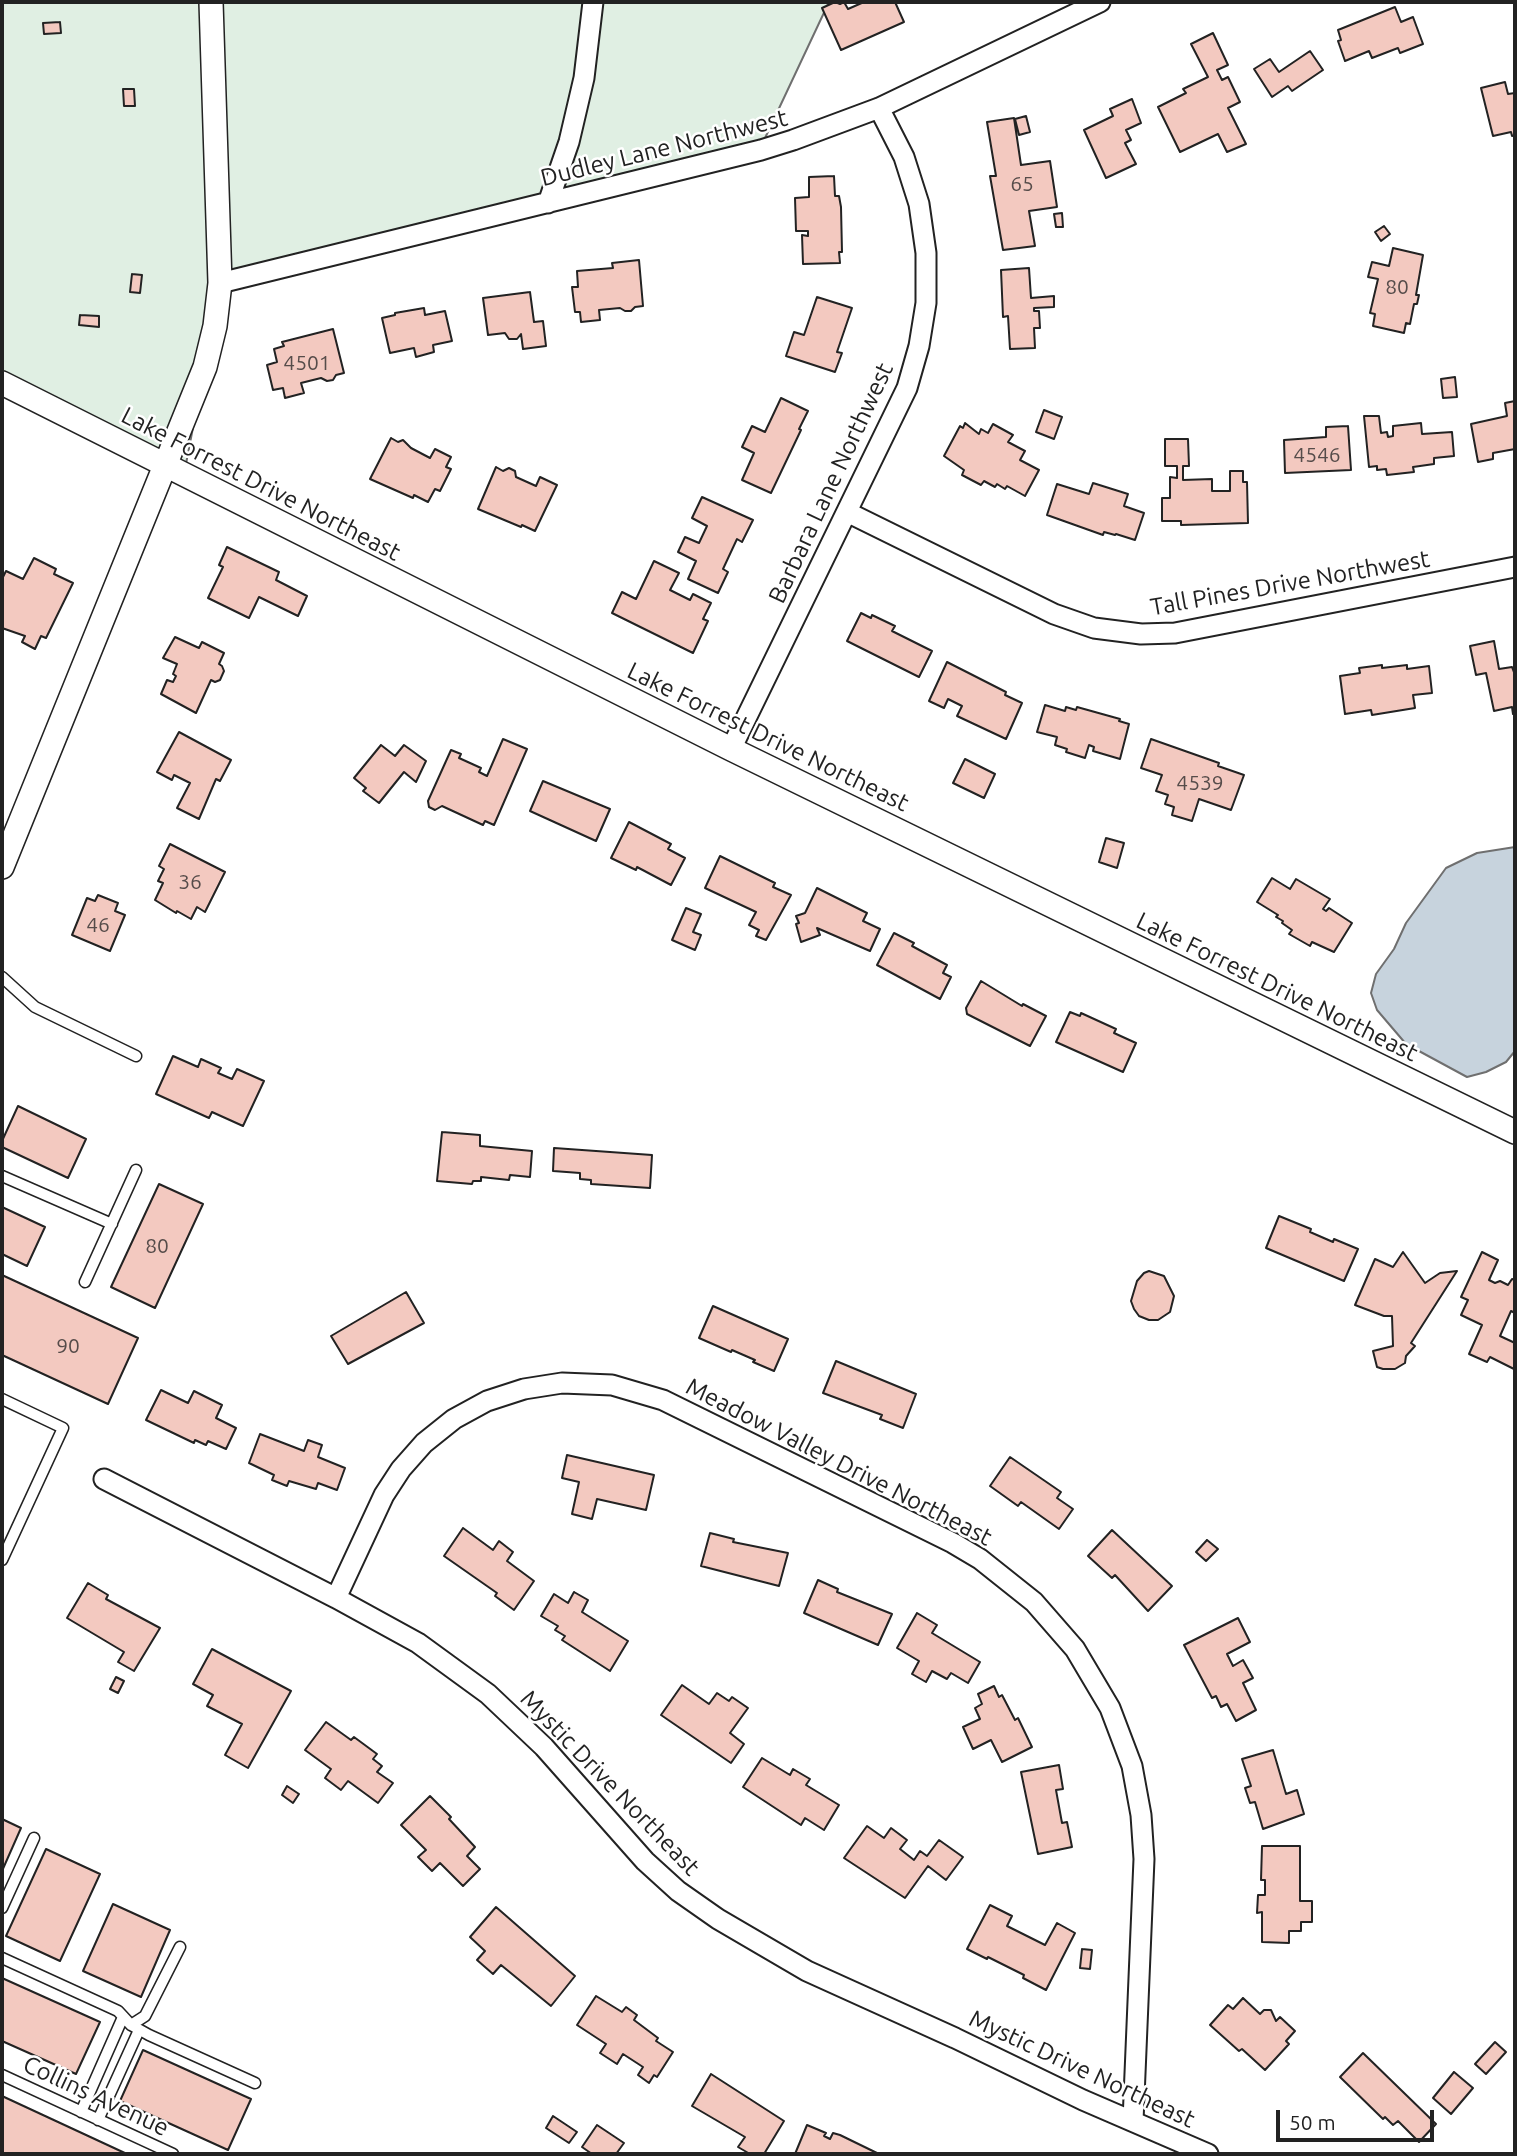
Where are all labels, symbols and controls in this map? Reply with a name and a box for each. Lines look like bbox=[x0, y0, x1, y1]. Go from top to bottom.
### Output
street label: Dudley Lane Northwest bbox=[538, 103, 790, 193]
house number: 65 bbox=[1010, 171, 1034, 197]
house number: 80 bbox=[1385, 274, 1409, 300]
house number: 4501 bbox=[283, 350, 331, 376]
street label: Barbara Lane Northwest bbox=[763, 358, 899, 608]
street label: Lake Forrest Drive Northeast bbox=[117, 401, 405, 567]
house number: 4546 bbox=[1293, 442, 1341, 468]
street label: Tall Pines Drive Northwest bbox=[1148, 544, 1432, 622]
street label: Lake Forrest Drive Northeast bbox=[623, 656, 913, 818]
house number: 4539 bbox=[1176, 770, 1224, 796]
house number: 36 bbox=[178, 869, 202, 895]
street label: Lake Forrest Drive Northeast bbox=[1132, 906, 1422, 1068]
house number: 46 bbox=[86, 912, 110, 938]
house number: 80 bbox=[145, 1233, 169, 1259]
house number: 90 bbox=[56, 1333, 80, 1359]
street label: Meadow Valley Drive Northeast bbox=[681, 1372, 997, 1552]
street label: Mystic Drive Northeast bbox=[514, 1685, 706, 1881]
street label: Mystic Drive Northeast bbox=[965, 2004, 1199, 2134]
street label: Collins Avenue bbox=[18, 2050, 174, 2142]
scale bar bbox=[1279, 2096, 1436, 2140]
text: 50 m bbox=[1289, 2110, 1336, 2134]

